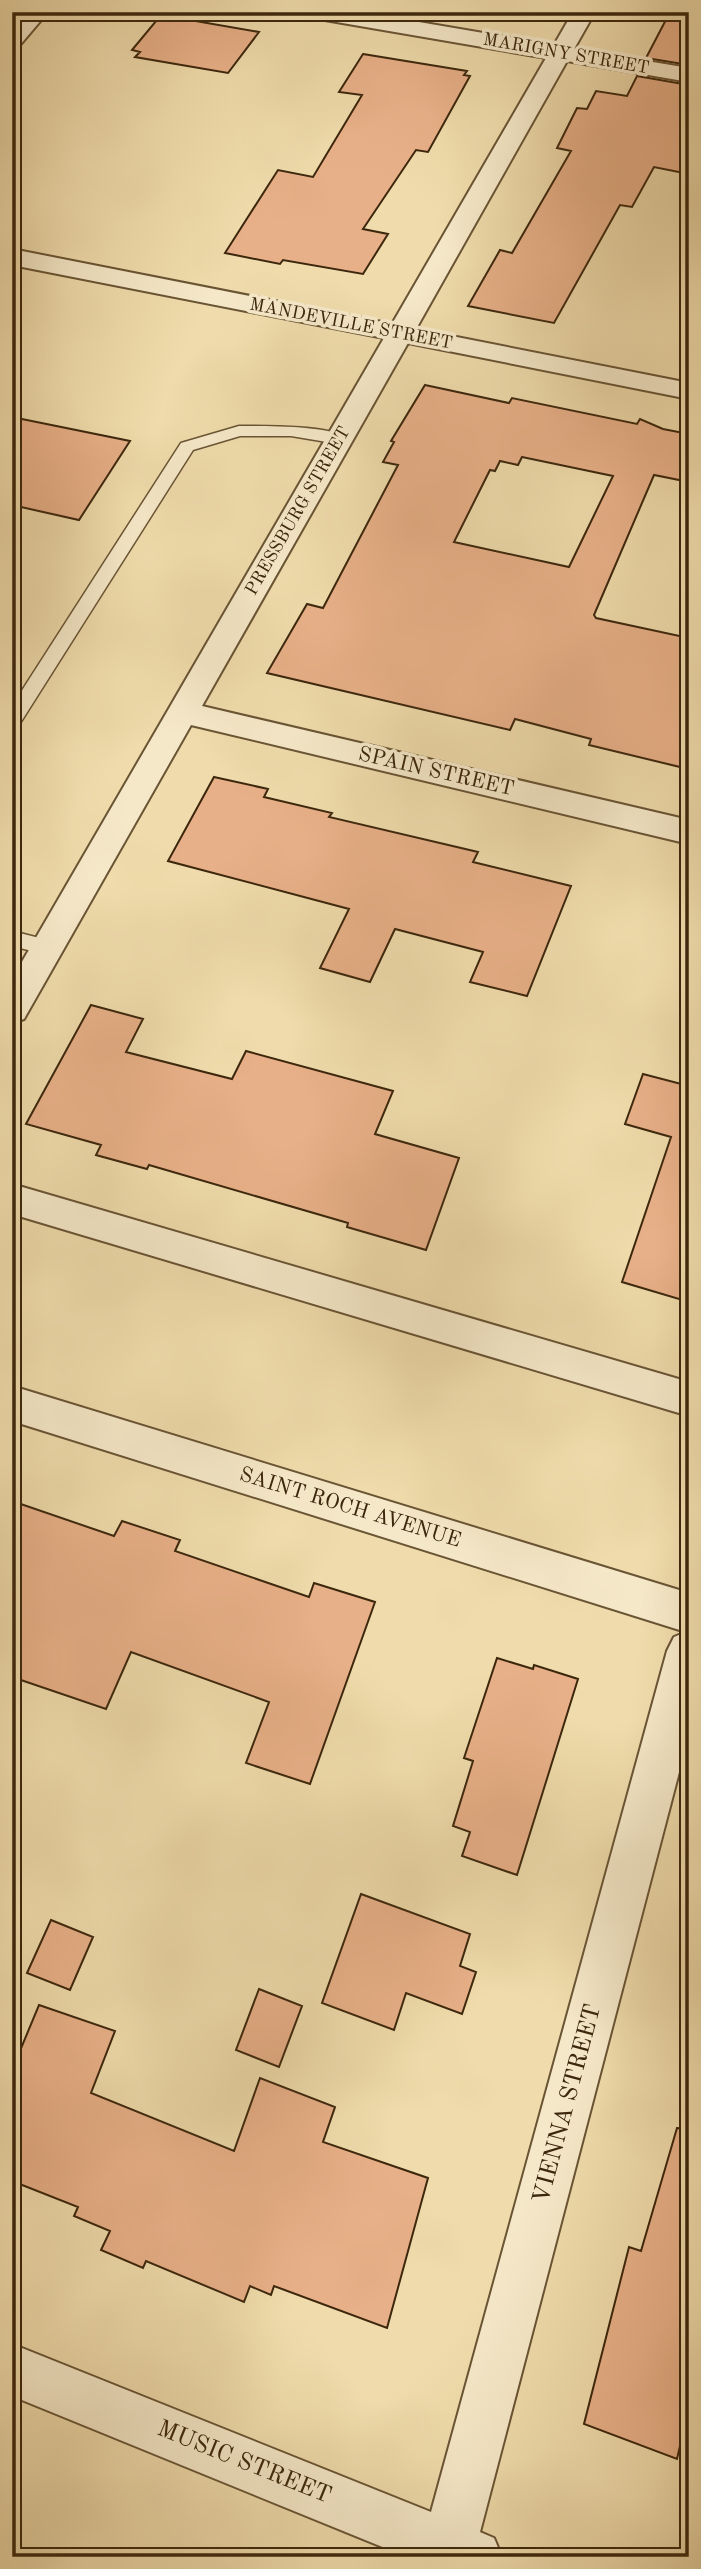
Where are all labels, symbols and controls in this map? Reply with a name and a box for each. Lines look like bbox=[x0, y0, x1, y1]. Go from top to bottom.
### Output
street label: MARIGNY STREET bbox=[482, 31, 650, 77]
street label: MANDEVILLE STREET bbox=[248, 295, 454, 353]
street label: PRESSBURG STREET bbox=[242, 424, 354, 598]
street label: SPAIN STREET bbox=[356, 744, 516, 800]
street label: SAINT ROCH AVENUE bbox=[237, 1464, 463, 1552]
street label: VIENNA STREET bbox=[530, 2002, 606, 2206]
street label: MUSIC STREET bbox=[154, 2417, 334, 2509]

